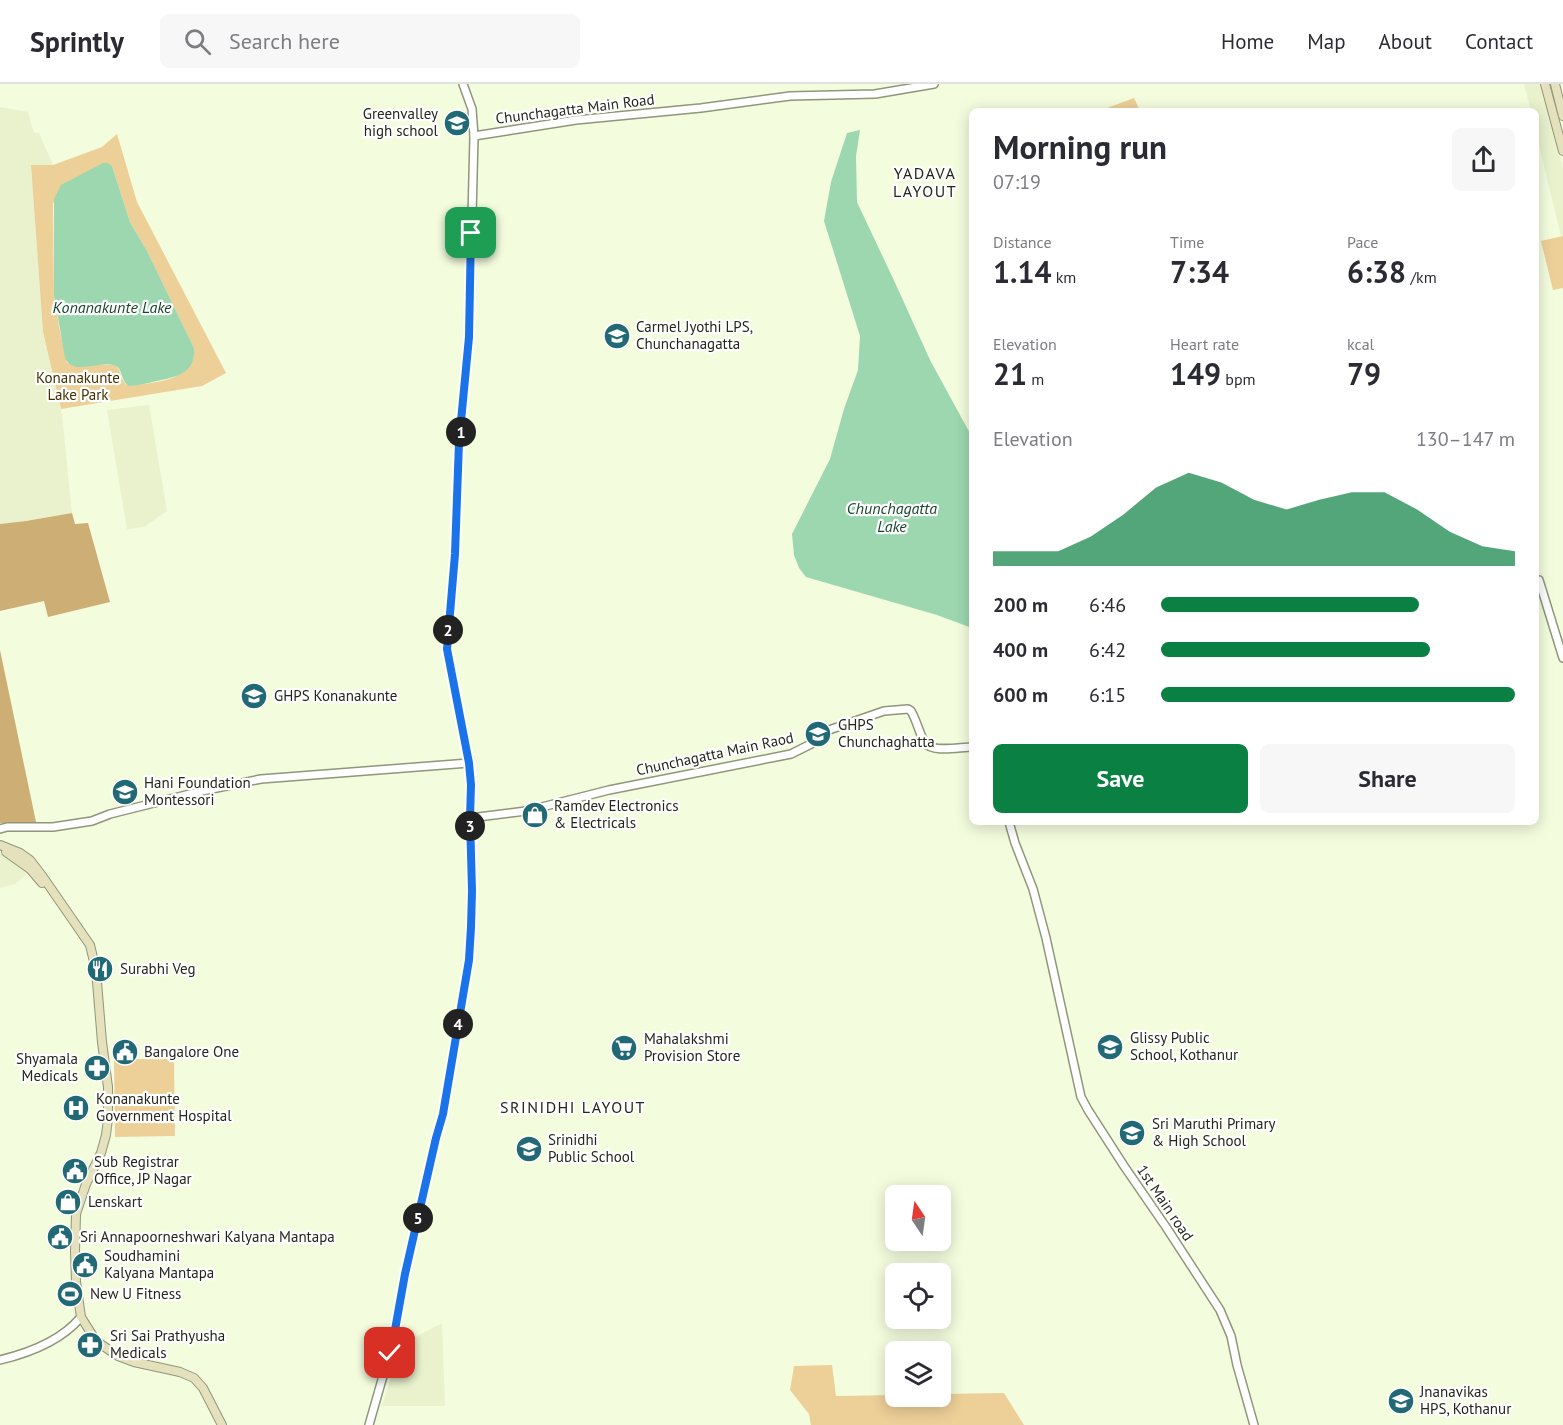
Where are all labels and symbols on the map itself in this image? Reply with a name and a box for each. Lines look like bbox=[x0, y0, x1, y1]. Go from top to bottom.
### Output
street label: Chunchagatta Main Road bbox=[494, 89, 655, 128]
place label: Greenvalley high school bbox=[363, 104, 439, 140]
school or university icon: Greenvalley high school bbox=[442, 108, 472, 138]
district label: YADAVA LAYOUT bbox=[893, 163, 957, 201]
pin bbox=[445, 207, 496, 258]
water label: Konanakunte Lake bbox=[53, 297, 172, 317]
place label: Carmel Jyothi LPS, Chunchanagatta bbox=[636, 317, 753, 353]
school or university icon: Carmel Jyothi LPS, Chunchanagatta bbox=[602, 321, 632, 351]
park label: Konanakunte Lake Park bbox=[36, 368, 120, 404]
pin: 1 bbox=[446, 417, 476, 447]
water label: Chunchagatta Lake bbox=[847, 498, 937, 536]
pin: 2 bbox=[433, 615, 463, 645]
school or university icon: GHPS Konanakunte bbox=[239, 681, 269, 711]
place label: GHPS Konanakunte bbox=[274, 686, 397, 705]
place label: GHPS Chunchaghatta bbox=[838, 715, 935, 751]
school or university icon: GHPS Chunchaghatta bbox=[803, 719, 833, 749]
street label: Chunchagatta Main Raod bbox=[634, 728, 795, 779]
place label: Hani Foundation Montessori bbox=[144, 773, 251, 809]
school or university icon: Hani Foundation Montessori bbox=[110, 777, 140, 807]
place label: Ramdev Electronics & Electricals bbox=[554, 796, 679, 832]
shop icon: Ramdev Electronics & Electricals bbox=[520, 800, 550, 830]
pin: 3 bbox=[455, 811, 485, 841]
restaurant icon: Surabhi Veg bbox=[85, 954, 115, 984]
place label: Surabhi Veg bbox=[120, 959, 196, 978]
pin: 4 bbox=[443, 1009, 473, 1039]
place label: Glissy Public School, Kothanur bbox=[1130, 1028, 1238, 1064]
place label: Mahalakshmi Provision Store bbox=[644, 1029, 740, 1065]
school or university icon: Glissy Public School, Kothanur bbox=[1095, 1032, 1125, 1062]
supermarket icon: Mahalakshmi Provision Store bbox=[609, 1033, 639, 1063]
public building icon: Bangalore One bbox=[110, 1037, 140, 1067]
place label: Bangalore One bbox=[144, 1042, 239, 1061]
place label: Shyamala Medicals bbox=[16, 1049, 78, 1085]
pharmacy icon: Shyamala Medicals bbox=[82, 1053, 112, 1083]
place label: Konanakunte Government Hospital bbox=[96, 1089, 232, 1125]
hospital icon: Konanakunte Government Hospital bbox=[61, 1093, 91, 1123]
district label: SRINIDHI LAYOUT bbox=[500, 1097, 646, 1117]
place label: Sri Maruthi Primary & High School bbox=[1152, 1114, 1276, 1150]
school or university icon: Sri Maruthi Primary & High School bbox=[1117, 1118, 1147, 1148]
place label: Srinidhi Public School bbox=[548, 1130, 635, 1166]
school or university icon: Srinidhi Public School bbox=[514, 1134, 544, 1164]
place label: Sub Registrar Office, JP Nagar bbox=[94, 1152, 192, 1188]
public building icon: Sub Registrar Office, JP Nagar bbox=[60, 1156, 90, 1186]
street label: 1st Main road bbox=[1133, 1161, 1198, 1244]
north arrow bbox=[885, 1185, 951, 1251]
shop icon: Lenskart bbox=[53, 1187, 83, 1217]
place label: Lenskart bbox=[88, 1192, 142, 1211]
pin: 5 bbox=[403, 1203, 433, 1233]
public building icon: Sri Annapoorneshwari Kalyana Mantapa bbox=[45, 1222, 75, 1252]
place label: Sri Annapoorneshwari Kalyana Mantapa bbox=[80, 1227, 335, 1246]
place label: Soudhamini Kalyana Mantapa bbox=[104, 1246, 214, 1282]
public building icon: Soudhamini Kalyana Mantapa bbox=[70, 1250, 100, 1280]
sports icon: New U Fitness bbox=[55, 1279, 85, 1309]
place label: New U Fitness bbox=[90, 1284, 181, 1303]
place label: Sri Sai Prathyusha Medicals bbox=[110, 1326, 225, 1362]
pin bbox=[364, 1327, 415, 1378]
pharmacy icon: Sri Sai Prathyusha Medicals bbox=[75, 1330, 105, 1360]
place label: Jnanavikas HPS, Kothanur bbox=[1419, 1382, 1511, 1418]
school or university icon: Jnanavikas HPS, Kothanur bbox=[1386, 1386, 1416, 1416]

